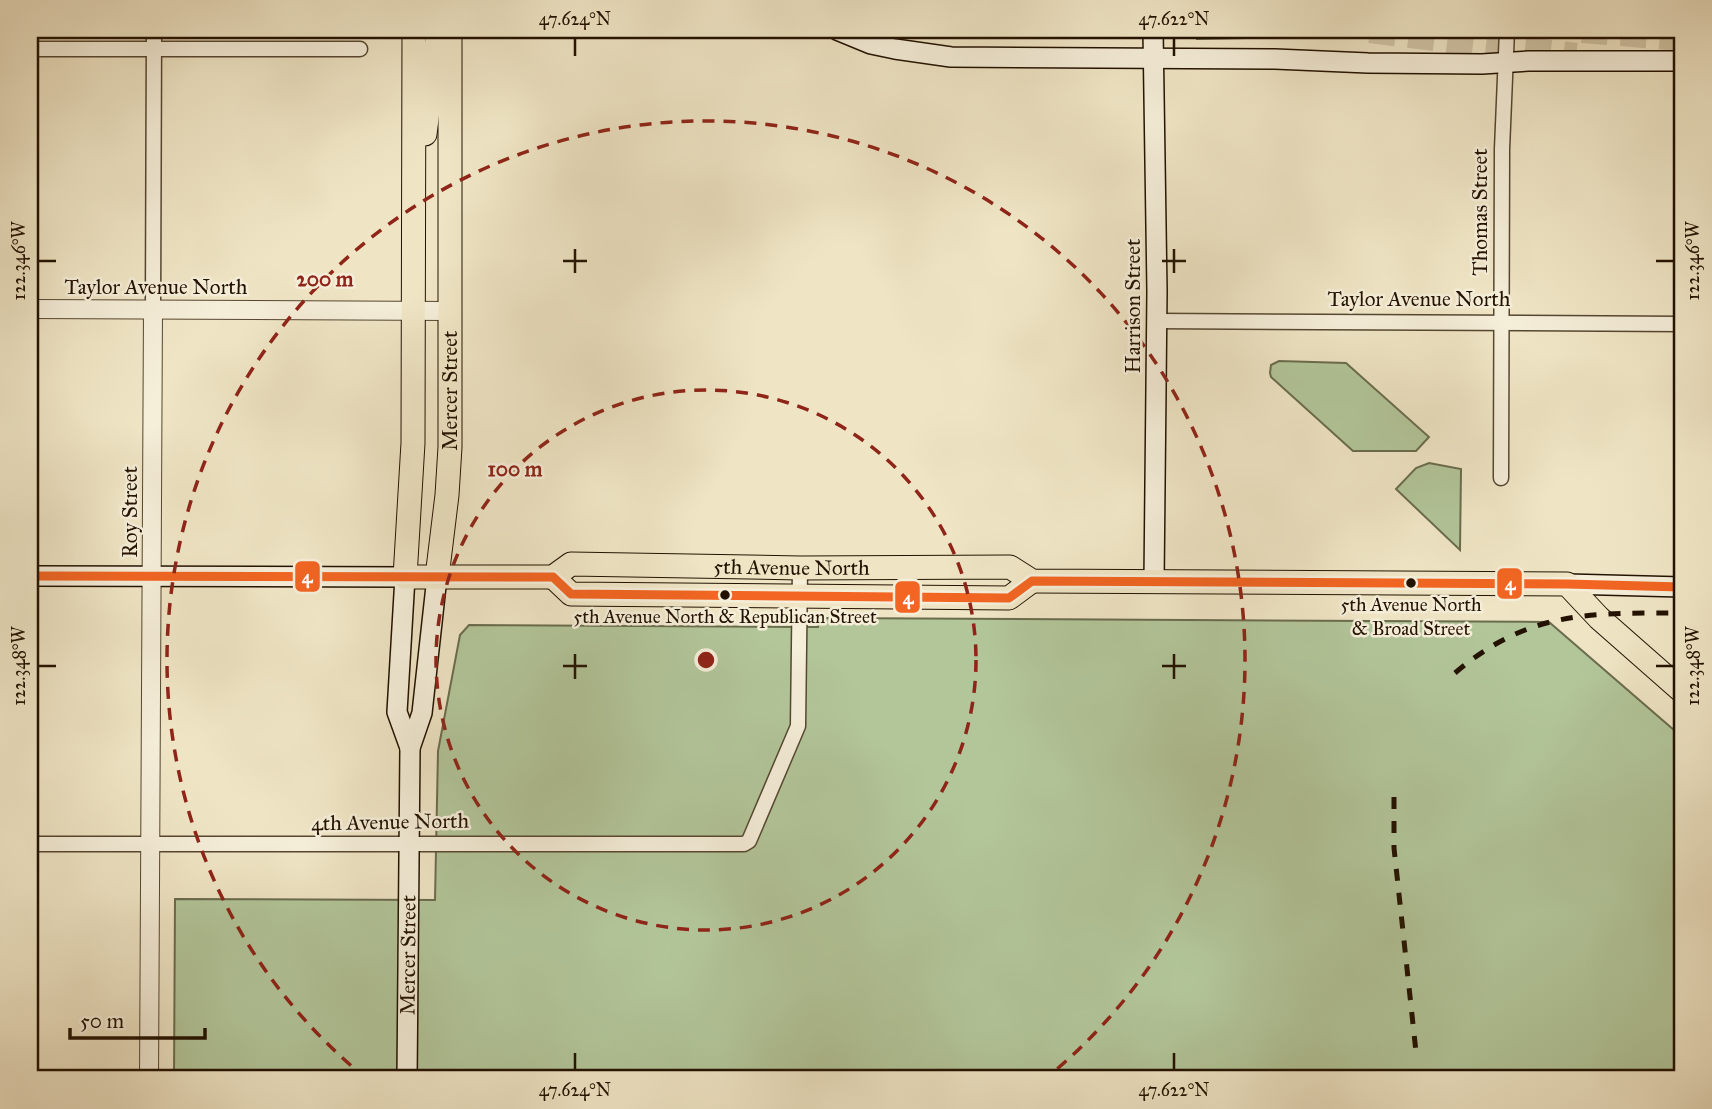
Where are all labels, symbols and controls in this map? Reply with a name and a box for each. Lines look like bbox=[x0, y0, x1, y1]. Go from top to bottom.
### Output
text: 47.624°N bbox=[539, 8, 611, 30]
text: 47.622°N bbox=[1138, 8, 1210, 30]
street label: Thomas Street bbox=[1467, 148, 1493, 276]
text: 122.346°W bbox=[8, 221, 30, 300]
text: 122.346°W bbox=[1682, 221, 1704, 300]
street label: Harrison Street bbox=[1120, 238, 1146, 374]
text: 200 m bbox=[297, 266, 354, 292]
street label: Taylor Avenue North bbox=[65, 274, 248, 300]
street label: Taylor Avenue North bbox=[1328, 286, 1511, 312]
street label: Mercer Street bbox=[437, 330, 463, 451]
text: 100 m bbox=[488, 456, 543, 482]
street label: Roy Street bbox=[117, 466, 143, 558]
street label: 5th Avenue North bbox=[713, 553, 870, 581]
line badge: 4 bbox=[294, 560, 321, 593]
text: 4 bbox=[302, 565, 314, 589]
line badge: 4 bbox=[1496, 567, 1523, 600]
text: 4 bbox=[1505, 572, 1517, 596]
marker: 5th Avenue North & Broad Street bbox=[1404, 576, 1418, 590]
line badge: 4 bbox=[894, 580, 921, 614]
text: 4 bbox=[903, 586, 915, 610]
marker: 5th Avenue North & Republican Street bbox=[718, 588, 732, 602]
place label: 5th Avenue North & Broad Street bbox=[1340, 593, 1482, 640]
place label: 5th Avenue North & Republican Street bbox=[573, 605, 877, 628]
text: 122.348°W bbox=[8, 625, 30, 706]
text: 122.348°W bbox=[1682, 625, 1704, 706]
centre of rings bbox=[694, 648, 718, 672]
street label: 4th Avenue North bbox=[311, 808, 470, 836]
street label: Mercer Street bbox=[395, 894, 422, 1015]
scale bar bbox=[70, 997, 205, 1041]
text: 50 m bbox=[80, 1008, 125, 1034]
text: 47.624°N bbox=[539, 1079, 611, 1101]
text: 47.622°N bbox=[1138, 1079, 1210, 1101]

